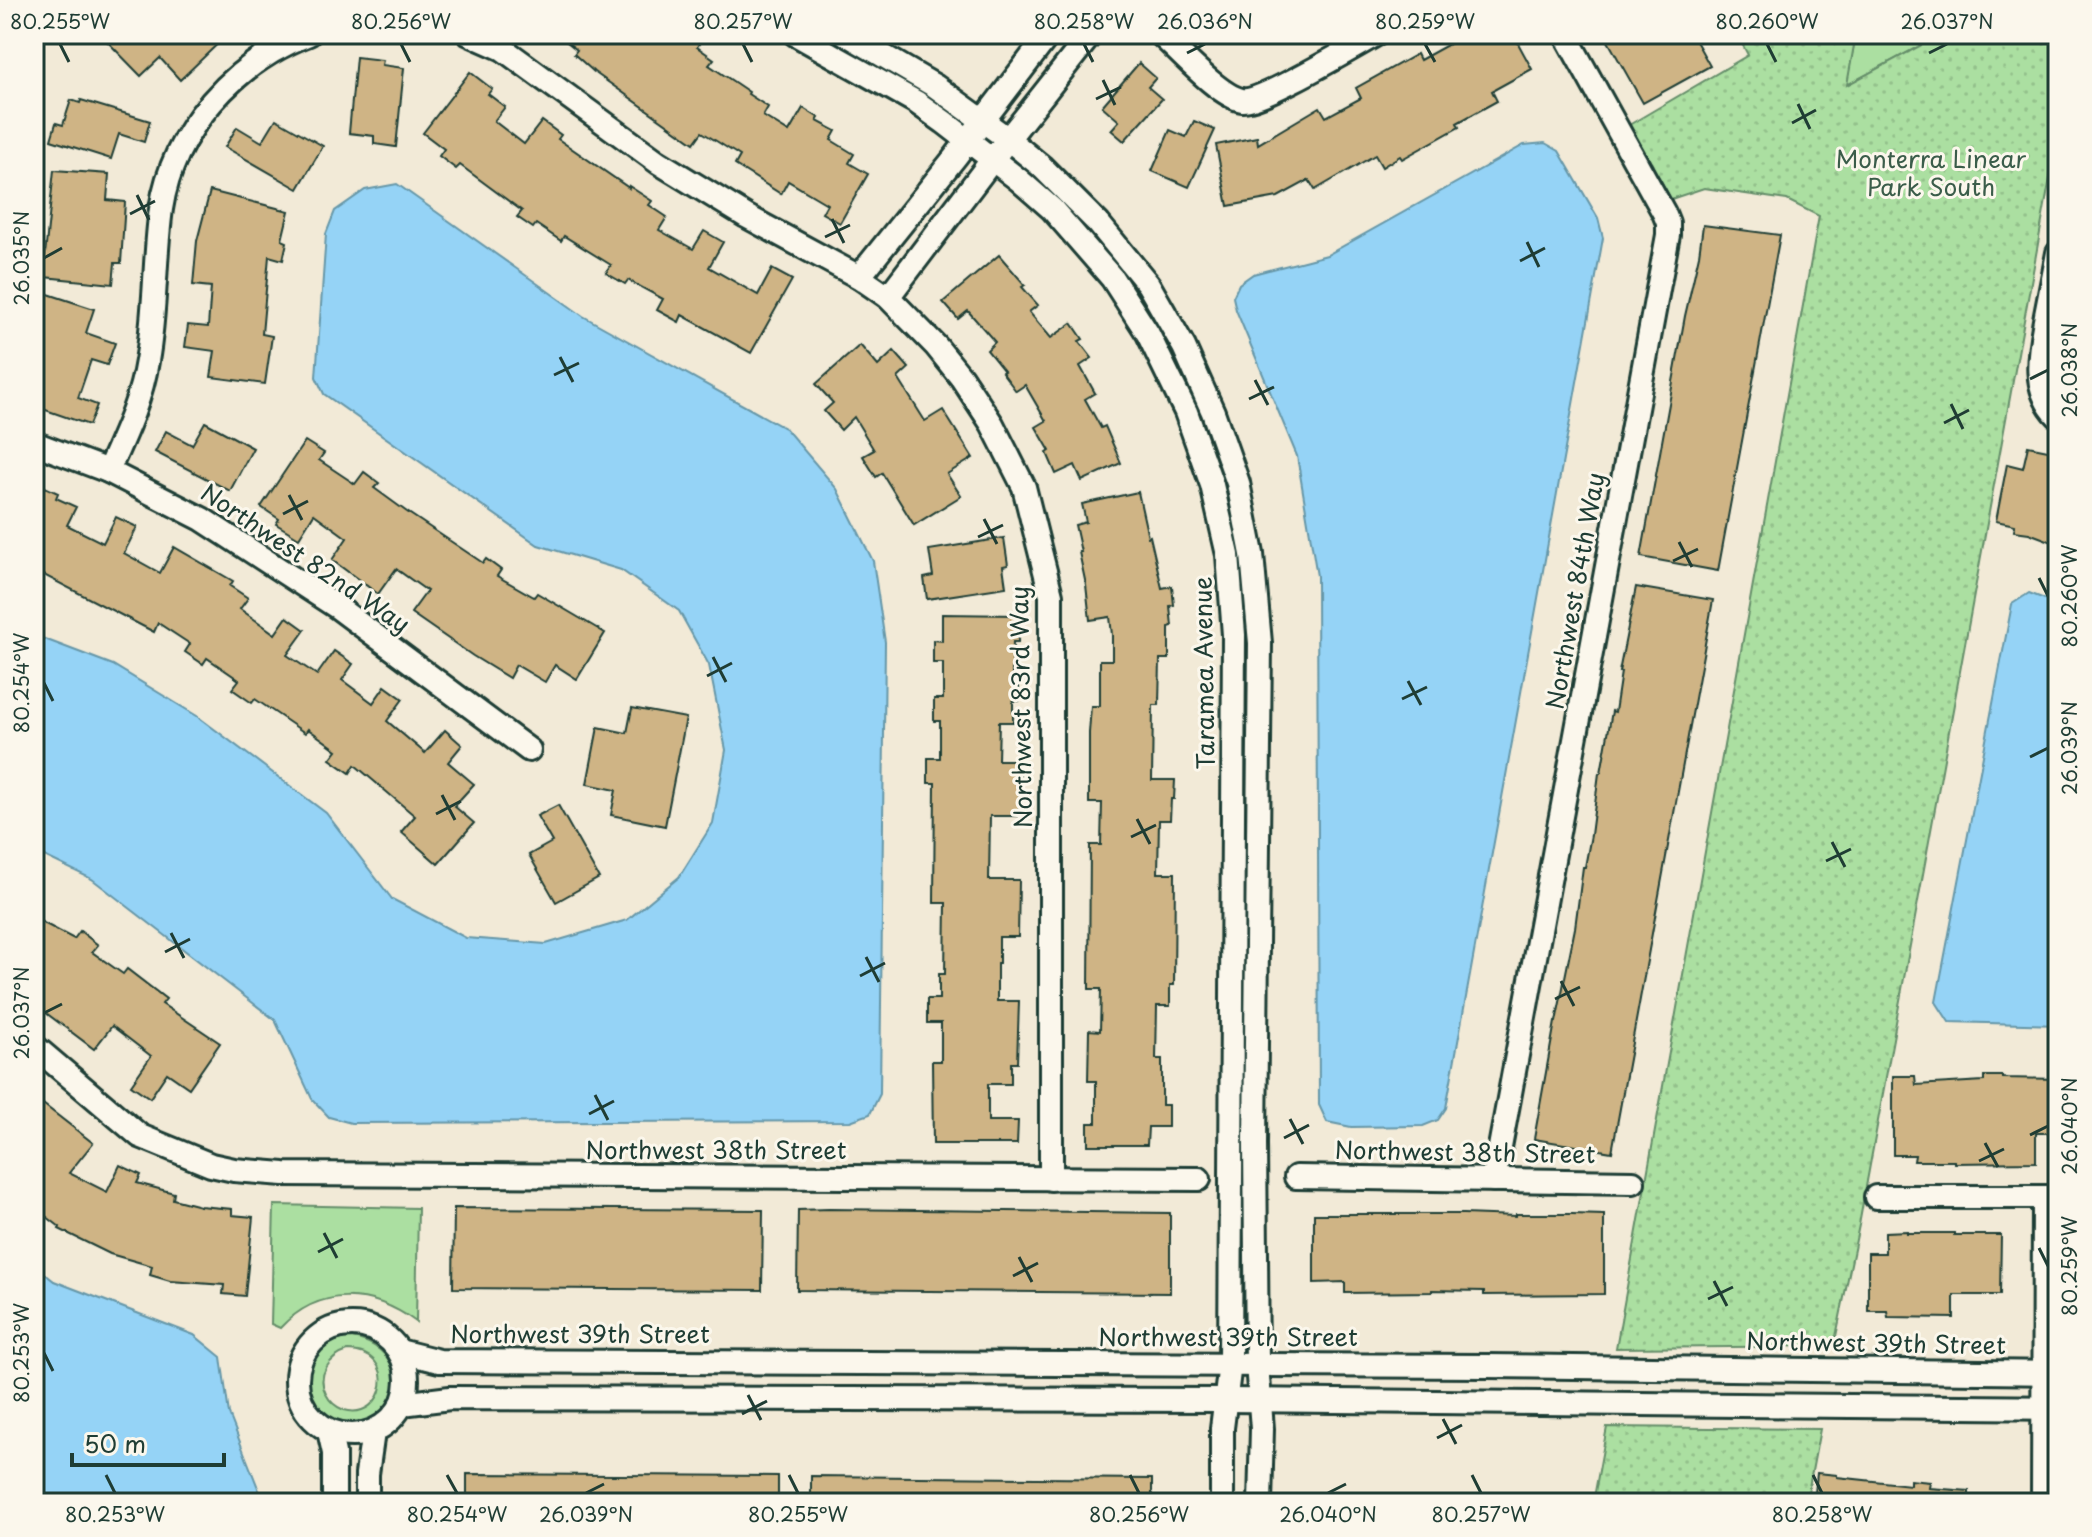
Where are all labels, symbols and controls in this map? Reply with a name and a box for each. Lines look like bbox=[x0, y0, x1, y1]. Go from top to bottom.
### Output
text: 80.255°W bbox=[10, 6, 111, 36]
text: 80.256°W bbox=[351, 6, 451, 36]
text: 80.257°W bbox=[693, 6, 793, 36]
text: 80.258°W bbox=[1034, 6, 1135, 36]
text: 26.036°N bbox=[1157, 6, 1253, 36]
text: 80.259°W bbox=[1375, 6, 1475, 36]
text: 80.260°W bbox=[1715, 6, 1819, 36]
text: 26.037°N bbox=[1900, 6, 1994, 36]
park label: Monterra Linear Park South bbox=[1836, 140, 2026, 204]
text: 26.035°N bbox=[6, 211, 36, 305]
text: 26.038°N bbox=[2054, 322, 2084, 418]
street label: Northwest 84th Way bbox=[1535, 469, 1613, 712]
street label: Northwest 82nd Way bbox=[194, 474, 418, 641]
text: 80.260°W bbox=[2054, 544, 2084, 648]
street label: Taramea Avenue bbox=[1183, 576, 1223, 770]
street label: Northwest 83rd Way bbox=[1000, 586, 1040, 828]
text: 80.254°W bbox=[6, 632, 36, 733]
text: 26.039°N bbox=[2054, 701, 2084, 795]
text: 26.037°N bbox=[6, 966, 36, 1060]
text: 26.040°N bbox=[2054, 1077, 2084, 1175]
street label: Northwest 38th Street bbox=[586, 1131, 847, 1167]
street label: Northwest 38th Street bbox=[1334, 1131, 1596, 1171]
text: 80.259°W bbox=[2054, 1216, 2084, 1316]
text: 80.253°W bbox=[6, 1302, 36, 1403]
street label: Northwest 39th Street bbox=[450, 1315, 710, 1351]
street label: Northwest 39th Street bbox=[1098, 1318, 1358, 1354]
street label: Northwest 39th Street bbox=[1746, 1322, 2006, 1362]
scale bar bbox=[72, 1417, 224, 1467]
text: 50 m bbox=[84, 1425, 146, 1461]
text: 80.253°W bbox=[65, 1499, 166, 1529]
text: 80.254°W bbox=[407, 1499, 508, 1529]
text: 26.039°N bbox=[539, 1499, 633, 1529]
text: 80.255°W bbox=[748, 1499, 849, 1529]
text: 80.256°W bbox=[1089, 1499, 1189, 1529]
text: 26.040°N bbox=[1279, 1499, 1377, 1529]
text: 80.257°W bbox=[1431, 1499, 1531, 1529]
text: 80.258°W bbox=[1772, 1499, 1873, 1529]

